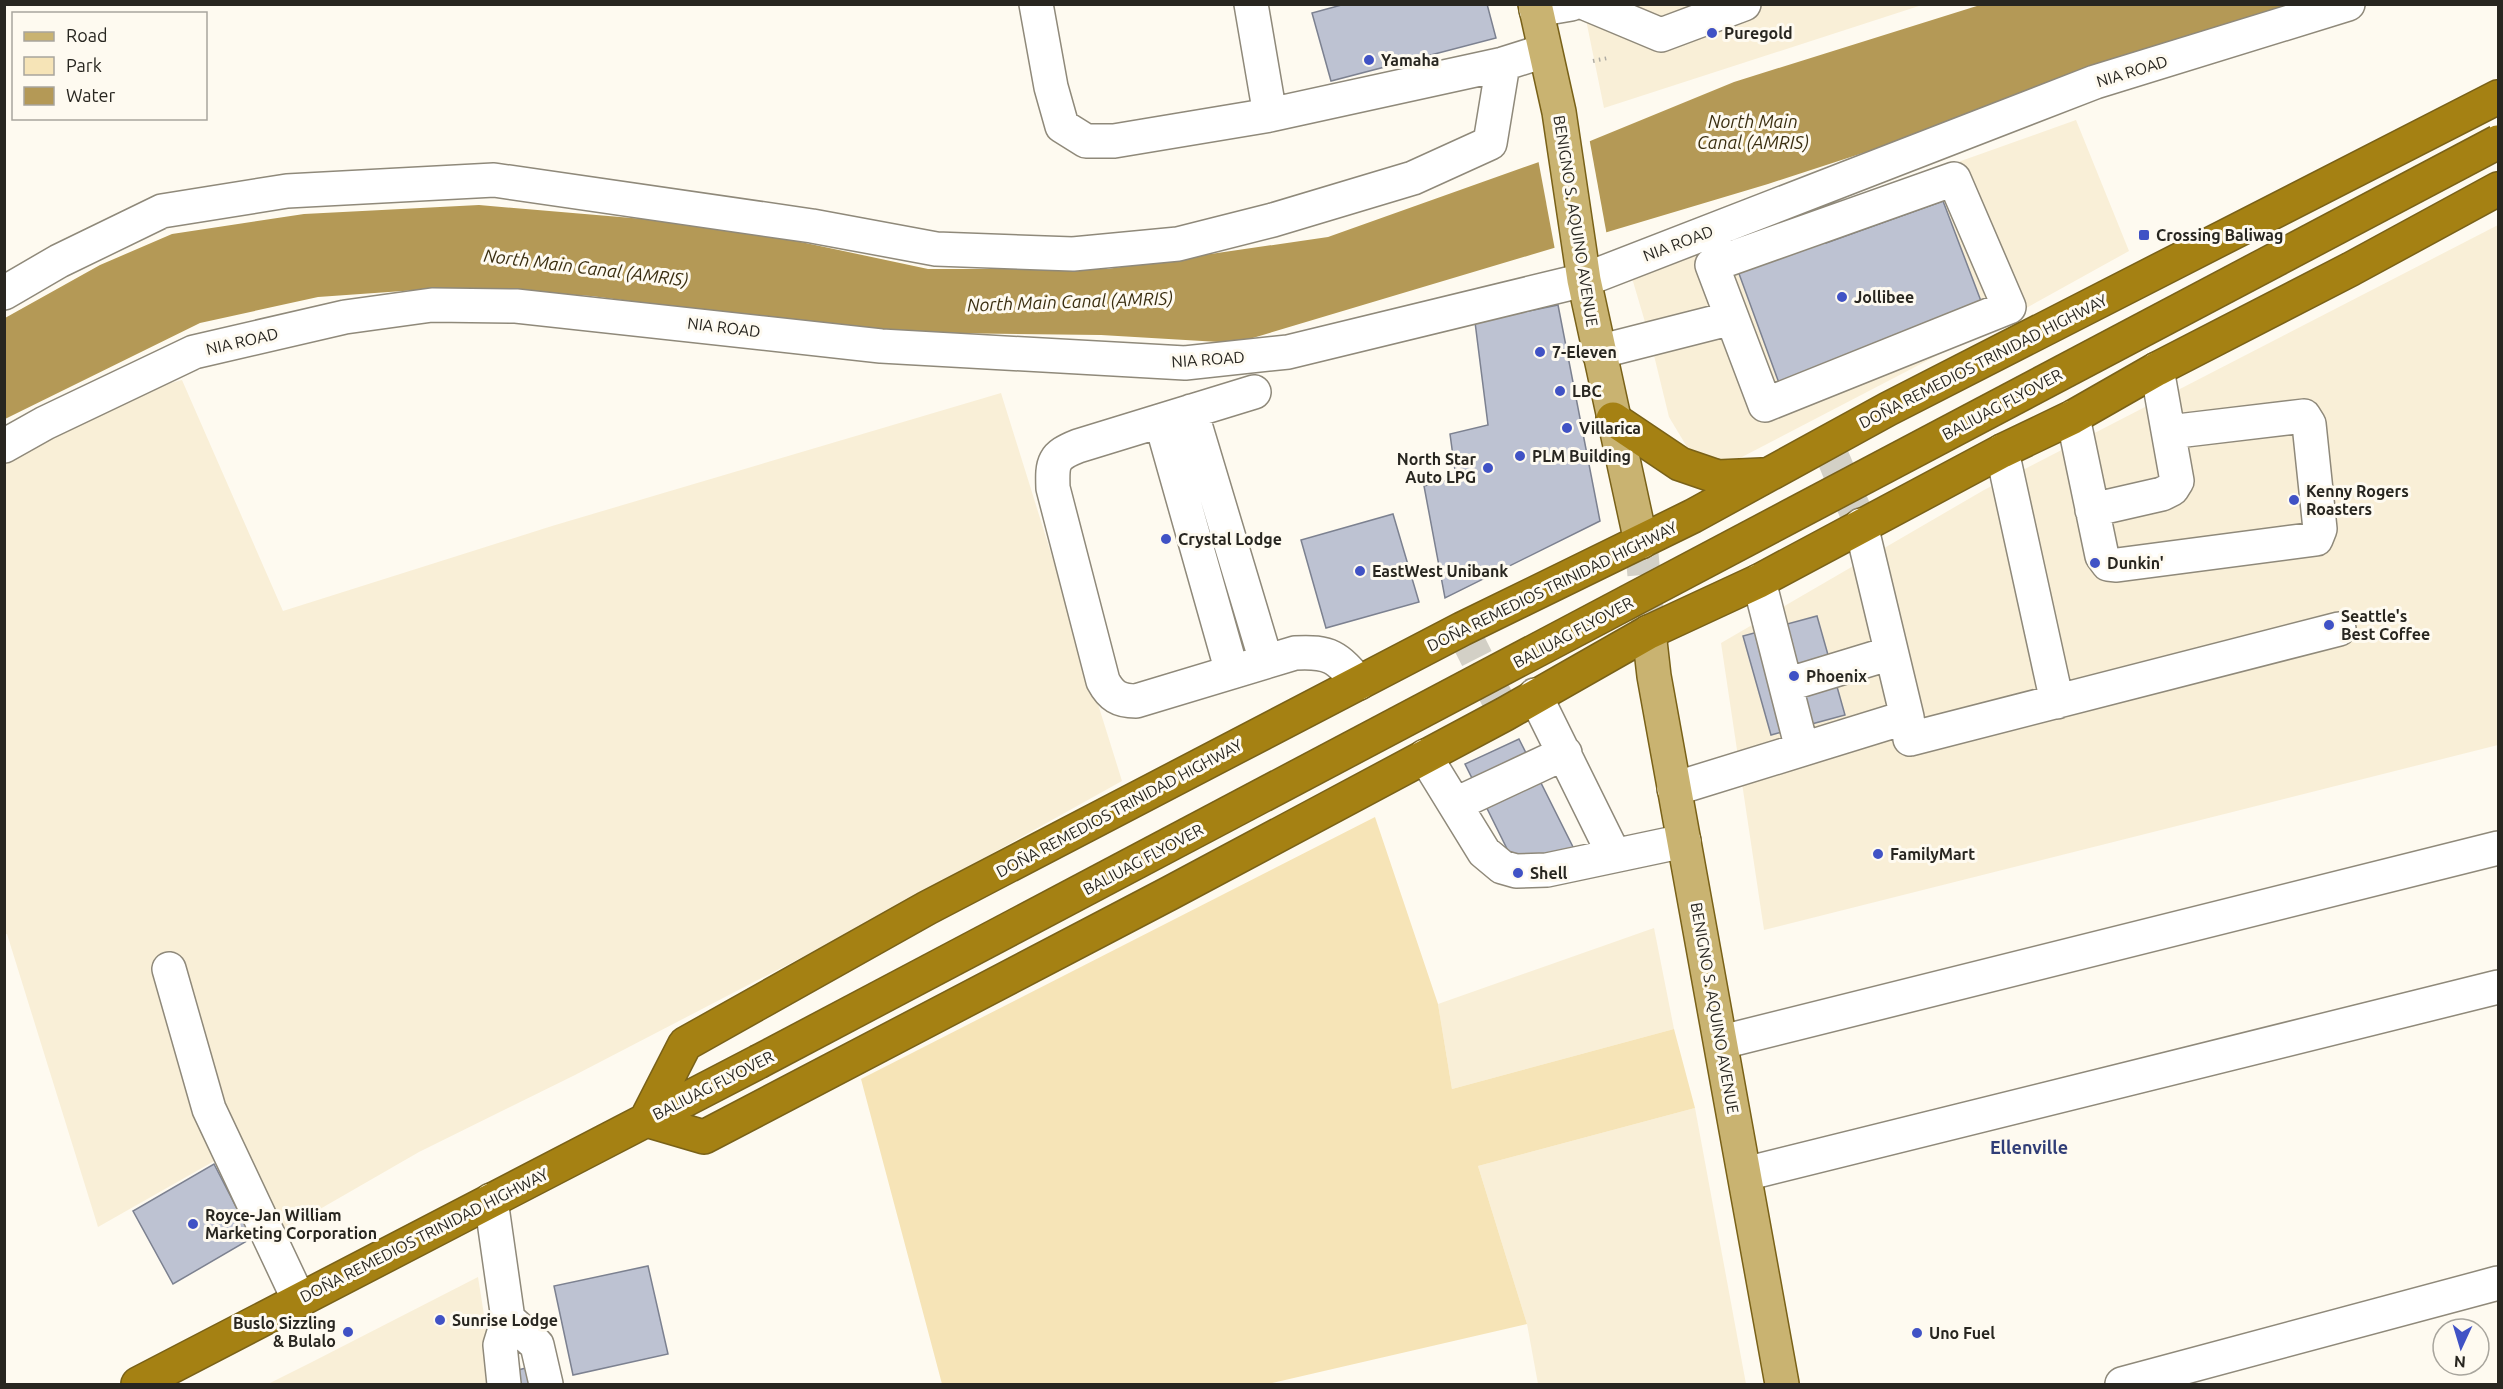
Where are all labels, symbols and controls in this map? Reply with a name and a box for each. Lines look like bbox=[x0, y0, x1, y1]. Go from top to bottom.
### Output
legend bbox=[12, 12, 207, 120]
place label: Puregold bbox=[1724, 24, 1793, 42]
text: Road bbox=[66, 25, 108, 45]
marker: Puregold bbox=[1705, 26, 1719, 40]
place label: Yamaha bbox=[1381, 51, 1439, 69]
street label: NIA ROAD bbox=[2094, 52, 2170, 90]
marker: Yamaha bbox=[1362, 53, 1376, 67]
text: Park bbox=[66, 55, 102, 75]
text: Water bbox=[66, 85, 116, 105]
water label: North Main Canal (AMRIS) bbox=[1697, 111, 1809, 153]
street label: BENIGNO S. AQUINO AVENUE bbox=[1550, 114, 1602, 328]
street label: NIA ROAD bbox=[1640, 221, 1716, 265]
place label: Crossing Baliwag bbox=[2156, 226, 2283, 244]
marker: Crossing Baliwag bbox=[2137, 228, 2151, 242]
water label: North Main Canal (AMRIS) bbox=[483, 245, 690, 290]
water label: North Main Canal (AMRIS) bbox=[967, 287, 1173, 316]
place label: Jollibee bbox=[1854, 288, 1914, 306]
street label: DOÑA REMEDIOS TRINIDAD HIGHWAY bbox=[1855, 289, 2111, 432]
marker: Jollibee bbox=[1835, 290, 1849, 304]
street label: NIA ROAD bbox=[686, 314, 762, 340]
street label: NIA ROAD bbox=[204, 324, 280, 358]
place label: 7-Eleven bbox=[1552, 343, 1617, 361]
marker: 7-Eleven bbox=[1533, 345, 1547, 359]
street label: NIA ROAD bbox=[1171, 347, 1245, 371]
street label: BALIUAG FLYOVER bbox=[1939, 365, 2065, 443]
place label: LBC bbox=[1572, 382, 1602, 400]
marker: LBC bbox=[1553, 384, 1567, 398]
place label: Villarica bbox=[1579, 419, 1641, 437]
marker: Villarica bbox=[1560, 421, 1574, 435]
place label: PLM Building bbox=[1532, 447, 1631, 465]
marker: PLM Building bbox=[1513, 449, 1527, 463]
place label: North Star Auto LPG bbox=[1397, 450, 1476, 486]
marker: North Star Auto LPG bbox=[1481, 461, 1495, 475]
place label: Kenny Rogers Roasters bbox=[2306, 482, 2409, 518]
marker: Kenny Rogers Roasters bbox=[2287, 493, 2301, 507]
street label: DOÑA REMEDIOS TRINIDAD HIGHWAY bbox=[1424, 516, 1681, 655]
place label: Crystal Lodge bbox=[1178, 530, 1282, 548]
marker: Crystal Lodge bbox=[1159, 532, 1173, 546]
place label: Dunkin' bbox=[2107, 554, 2164, 572]
marker: Dunkin' bbox=[2088, 556, 2102, 570]
place label: EastWest Unibank bbox=[1372, 562, 1508, 580]
marker: EastWest Unibank bbox=[1353, 564, 1367, 578]
street label: BALIUAG FLYOVER bbox=[1510, 593, 1636, 671]
place label: Seattle's Best Coffee bbox=[2341, 607, 2430, 643]
marker: Seattle's Best Coffee bbox=[2322, 618, 2336, 632]
place label: Phoenix bbox=[1806, 667, 1867, 685]
marker: Phoenix bbox=[1787, 669, 1801, 683]
street label: DOÑA REMEDIOS TRINIDAD HIGHWAY bbox=[992, 734, 1246, 881]
street label: BALIUAG FLYOVER bbox=[1080, 820, 1206, 898]
place label: FamilyMart bbox=[1890, 845, 1975, 863]
marker: FamilyMart bbox=[1871, 847, 1885, 861]
place label: Shell bbox=[1530, 864, 1568, 882]
marker: Shell bbox=[1511, 866, 1525, 880]
street label: BENIGNO S. AQUINO AVENUE bbox=[1688, 901, 1742, 1115]
street label: BALIUAG FLYOVER bbox=[650, 1047, 776, 1123]
district label: Ellenville bbox=[1990, 1137, 2068, 1157]
street label: DOÑA REMEDIOS TRINIDAD HIGHWAY bbox=[296, 1163, 552, 1306]
place label: Royce-Jan William Marketing Corporation bbox=[205, 1206, 377, 1242]
marker: Royce-Jan William Marketing Corporation bbox=[186, 1217, 200, 1231]
place label: Sunrise Lodge bbox=[452, 1311, 558, 1329]
marker: Sunrise Lodge bbox=[433, 1313, 447, 1327]
place label: Buslo Sizzling & Bulalo bbox=[233, 1314, 336, 1350]
north arrow bbox=[2431, 1317, 2491, 1377]
place label: Uno Fuel bbox=[1929, 1324, 1995, 1342]
marker: Buslo Sizzling & Bulalo bbox=[341, 1325, 355, 1339]
marker: Uno Fuel bbox=[1910, 1326, 1924, 1340]
text: N bbox=[2453, 1353, 2467, 1371]

